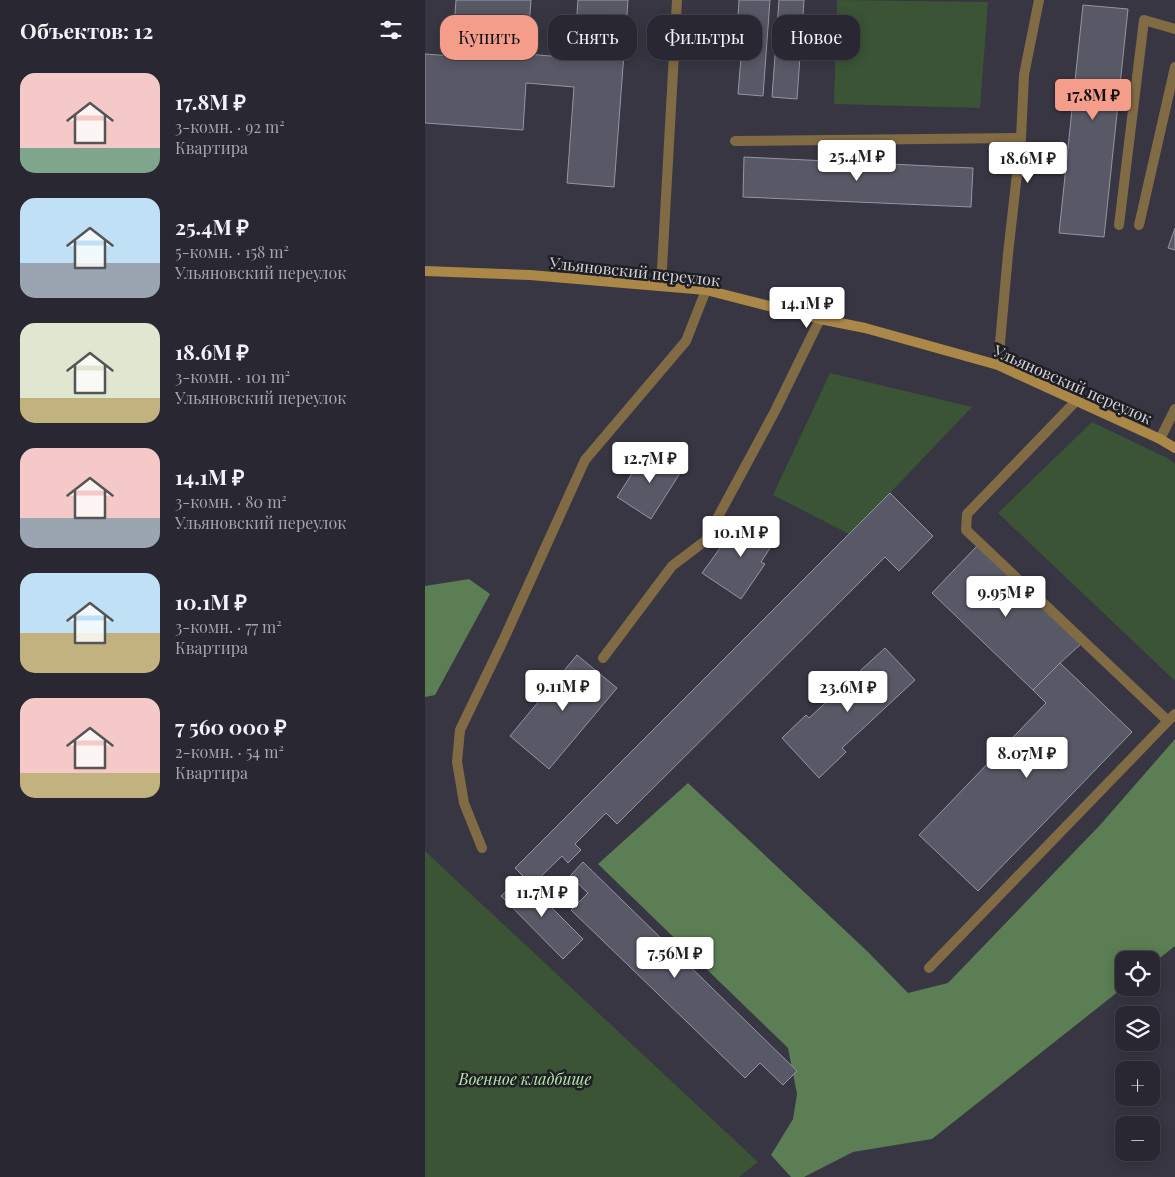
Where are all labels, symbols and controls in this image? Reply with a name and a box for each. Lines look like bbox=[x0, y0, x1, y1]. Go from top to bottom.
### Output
chip: Купить bbox=[440, 15, 538, 60]
chip: Снять bbox=[548, 15, 637, 60]
chip: Фильтры bbox=[647, 15, 762, 60]
chip: Новое bbox=[772, 15, 860, 60]
text: Объектов: 12 bbox=[20, 16, 153, 44]
icon: filters bbox=[377, 16, 405, 44]
pin: 17.8M ₽ bbox=[1047, 78, 1139, 121]
text: 17.8M ₽ bbox=[1066, 84, 1120, 105]
text: 17.8M ₽ bbox=[175, 87, 246, 115]
icon: home bbox=[60, 93, 120, 153]
text: 3-комн. · 92 m² bbox=[175, 116, 285, 137]
text: Квартира bbox=[175, 137, 248, 158]
pin: 25.4M ₽ bbox=[811, 140, 903, 182]
pin: 18.6M ₽ bbox=[982, 142, 1074, 184]
text: 25.4M ₽ bbox=[829, 145, 885, 166]
text: 18.6M ₽ bbox=[1000, 147, 1056, 168]
text: 25.4M ₽ bbox=[175, 212, 249, 240]
icon: home bbox=[60, 218, 120, 278]
text: 5-комн. · 158 m² bbox=[175, 241, 289, 262]
street label: Ульяновский переулок bbox=[548, 251, 721, 290]
text: Ульяновский переулок bbox=[175, 262, 346, 283]
pin: 14.1M ₽ bbox=[761, 286, 853, 329]
text: 14.1M ₽ bbox=[781, 292, 833, 313]
text: 18.6M ₽ bbox=[175, 337, 249, 365]
street label: Ульяновский переулок bbox=[990, 339, 1156, 428]
icon: home bbox=[60, 343, 120, 403]
text: 3-комн. · 101 m² bbox=[175, 366, 290, 387]
text: Ульяновский переулок bbox=[175, 387, 346, 408]
pin: 12.7M ₽ bbox=[604, 442, 696, 484]
text: 12.7M ₽ bbox=[623, 447, 677, 468]
text: 14.1M ₽ bbox=[175, 462, 244, 490]
icon: home bbox=[60, 468, 120, 528]
text: 3-комн. · 80 m² bbox=[175, 491, 287, 512]
text: Ульяновский переулок bbox=[175, 512, 346, 533]
pin: 10.1M ₽ bbox=[695, 516, 787, 558]
text: 10.1M ₽ bbox=[714, 521, 768, 542]
pin: 9.95M ₽ bbox=[960, 576, 1052, 618]
text: 9.95M ₽ bbox=[977, 581, 1035, 602]
text: 10.1M ₽ bbox=[175, 587, 247, 615]
icon: home bbox=[60, 593, 120, 653]
text: 3-комн. · 77 m² bbox=[175, 616, 282, 637]
text: Квартира bbox=[175, 637, 248, 658]
pin: 9.11M ₽ bbox=[517, 670, 609, 712]
pin: 23.6M ₽ bbox=[802, 670, 894, 713]
text: 9.11M ₽ bbox=[536, 675, 590, 696]
text: 23.6M ₽ bbox=[819, 676, 877, 697]
text: 7 560 000 ₽ bbox=[175, 712, 287, 740]
icon: home bbox=[60, 718, 120, 778]
pin: 8.07M ₽ bbox=[981, 736, 1073, 779]
text: 2-комн. · 54 m² bbox=[175, 741, 284, 762]
text: 8.07M ₽ bbox=[998, 742, 1056, 763]
text: Квартира bbox=[175, 762, 248, 783]
pin: 11.7M ₽ bbox=[496, 876, 588, 918]
text: 11.7M ₽ bbox=[516, 881, 568, 902]
pin: 7.56M ₽ bbox=[629, 936, 721, 979]
text: 7.56M ₽ bbox=[648, 942, 702, 963]
map controls bbox=[1115, 951, 1160, 1161]
button: locate bbox=[1115, 951, 1160, 996]
button: layers bbox=[1115, 1006, 1160, 1051]
button: + bbox=[1115, 1061, 1160, 1106]
park label: Военное кладбище bbox=[458, 1068, 592, 1089]
button: − bbox=[1115, 1116, 1160, 1161]

